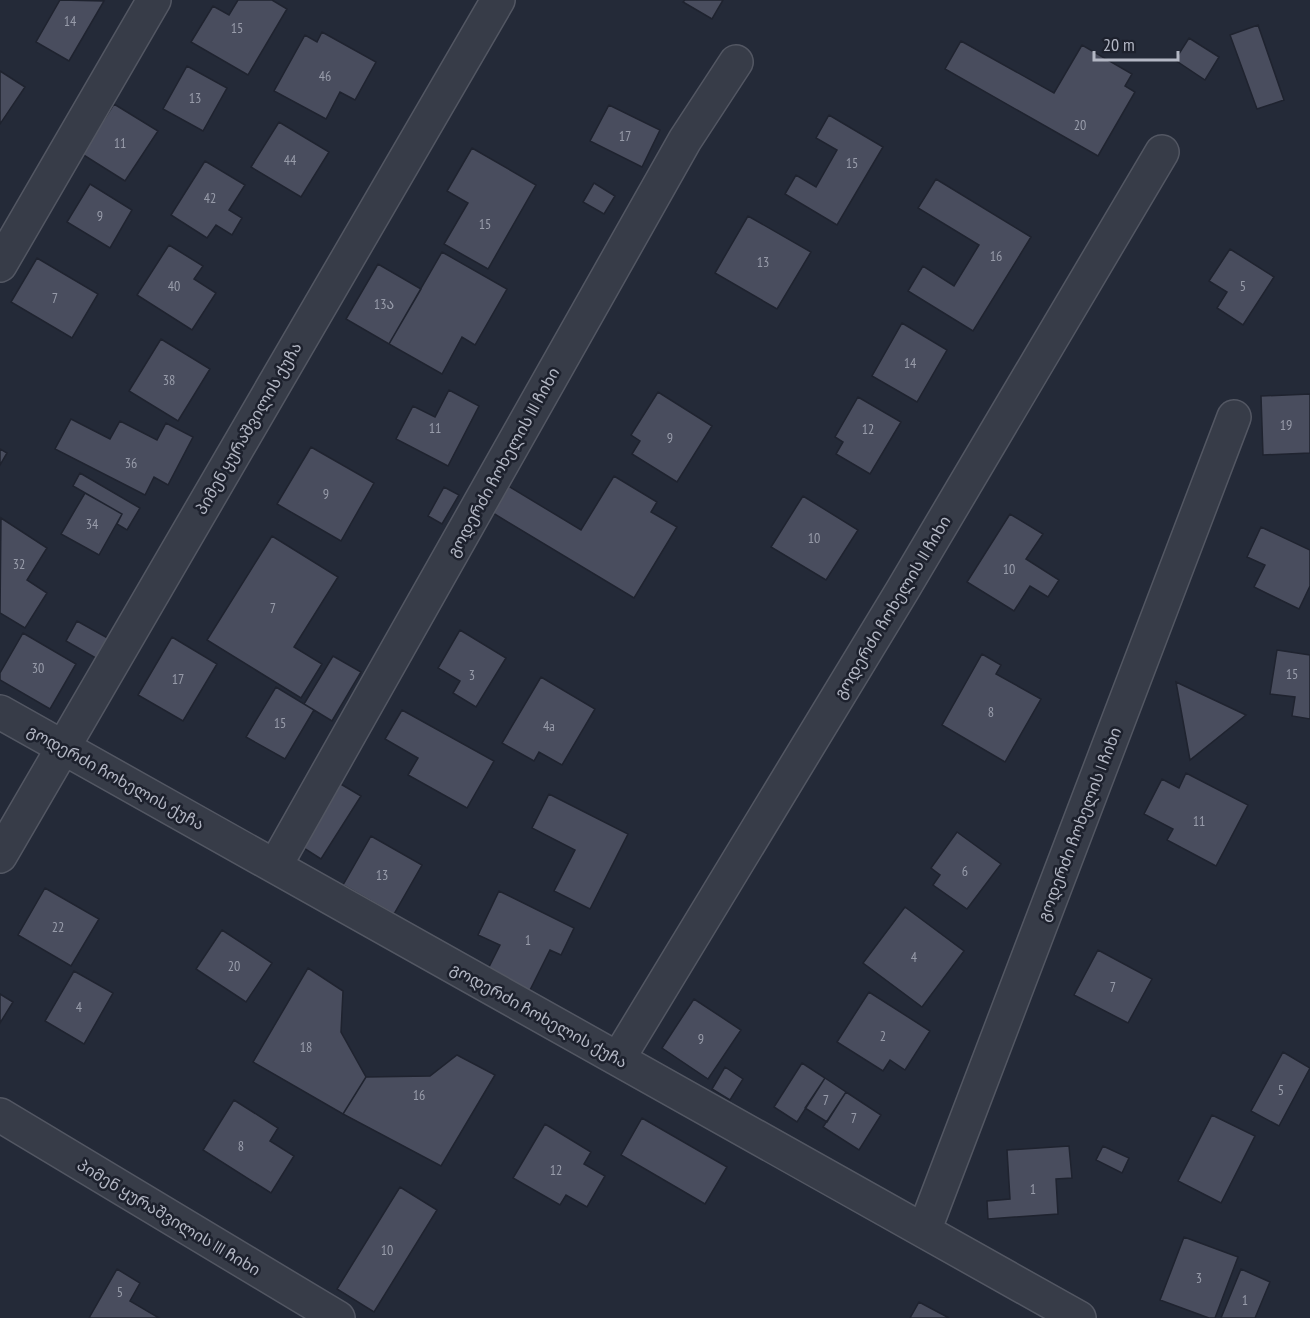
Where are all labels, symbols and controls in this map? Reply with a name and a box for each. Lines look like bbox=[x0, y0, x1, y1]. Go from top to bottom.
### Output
house number: 14 bbox=[64, 12, 77, 30]
house number: 15 bbox=[231, 19, 243, 37]
scale bar bbox=[1094, 24, 1178, 62]
text: 20 m bbox=[1103, 33, 1135, 56]
house number: 46 bbox=[319, 67, 331, 85]
house number: 13 bbox=[189, 89, 201, 107]
house number: 20 bbox=[1074, 116, 1086, 134]
house number: 17 bbox=[619, 127, 631, 145]
house number: 11 bbox=[114, 134, 126, 152]
house number: 44 bbox=[284, 151, 297, 169]
house number: 15 bbox=[846, 154, 858, 172]
house number: 42 bbox=[204, 189, 216, 207]
house number: 9 bbox=[97, 207, 103, 225]
house number: 15 bbox=[479, 215, 491, 233]
house number: 16 bbox=[990, 247, 1002, 265]
house number: 13 bbox=[757, 253, 769, 271]
house number: 40 bbox=[168, 277, 180, 295]
house number: 5 bbox=[1240, 277, 1246, 295]
house number: 7 bbox=[52, 289, 58, 307]
house number: 13ა bbox=[374, 295, 394, 313]
street label: პიმენ ყურაშვილის ქუჩა bbox=[190, 338, 306, 518]
house number: 14 bbox=[904, 354, 917, 372]
street label: გოდერძი ჩოხელის III ჩიხი bbox=[442, 364, 564, 561]
house number: 38 bbox=[163, 371, 175, 389]
house number: 19 bbox=[1280, 416, 1292, 434]
house number: 11 bbox=[429, 419, 441, 437]
house number: 12 bbox=[862, 420, 874, 438]
house number: 9 bbox=[667, 429, 673, 447]
house number: 36 bbox=[125, 454, 137, 472]
house number: 9 bbox=[323, 485, 329, 503]
street label: გოდერძი ჩოხელის II ჩიხი bbox=[829, 512, 955, 703]
house number: 34 bbox=[86, 515, 99, 533]
house number: 10 bbox=[808, 529, 820, 547]
house number: 32 bbox=[13, 555, 25, 573]
house number: 10 bbox=[1003, 560, 1015, 578]
house number: 7 bbox=[270, 599, 276, 617]
house number: 30 bbox=[32, 659, 44, 677]
house number: 15 bbox=[1286, 665, 1298, 683]
house number: 3 bbox=[469, 666, 475, 684]
house number: 17 bbox=[172, 670, 184, 688]
house number: 8 bbox=[988, 703, 994, 721]
house number: 15 bbox=[274, 714, 286, 732]
house number: 4a bbox=[543, 717, 555, 735]
street label: გოდერძი ჩოხელის ქუჩა bbox=[24, 720, 208, 835]
street label: გოდერძი ჩოხელის I ჩიხი bbox=[1033, 724, 1126, 924]
house number: 11 bbox=[1193, 812, 1205, 830]
house number: 6 bbox=[962, 862, 968, 880]
house number: 13 bbox=[376, 866, 388, 884]
house number: 22 bbox=[52, 918, 64, 936]
house number: 1 bbox=[525, 931, 531, 949]
house number: 4 bbox=[911, 948, 918, 966]
house number: 20 bbox=[228, 957, 240, 975]
street label: გოდერძი ჩოხელის ქუჩა bbox=[447, 958, 631, 1073]
house number: 7 bbox=[1110, 978, 1116, 996]
house number: 4 bbox=[76, 998, 83, 1016]
house number: 2 bbox=[880, 1027, 886, 1045]
house number: 9 bbox=[698, 1030, 704, 1048]
house number: 18 bbox=[300, 1038, 312, 1056]
house number: 5 bbox=[1278, 1081, 1284, 1099]
house number: 16 bbox=[413, 1086, 425, 1104]
house number: 7 bbox=[823, 1091, 829, 1109]
house number: 7 bbox=[851, 1109, 857, 1127]
house number: 8 bbox=[238, 1137, 244, 1155]
street label: პიმენ ყურაშვილის III ჩიხი bbox=[73, 1154, 264, 1281]
house number: 12 bbox=[550, 1161, 562, 1179]
house number: 1 bbox=[1030, 1180, 1036, 1198]
house number: 10 bbox=[381, 1241, 393, 1259]
house number: 3 bbox=[1196, 1269, 1202, 1287]
house number: 5 bbox=[117, 1283, 123, 1301]
house number: 1 bbox=[1242, 1291, 1248, 1309]

